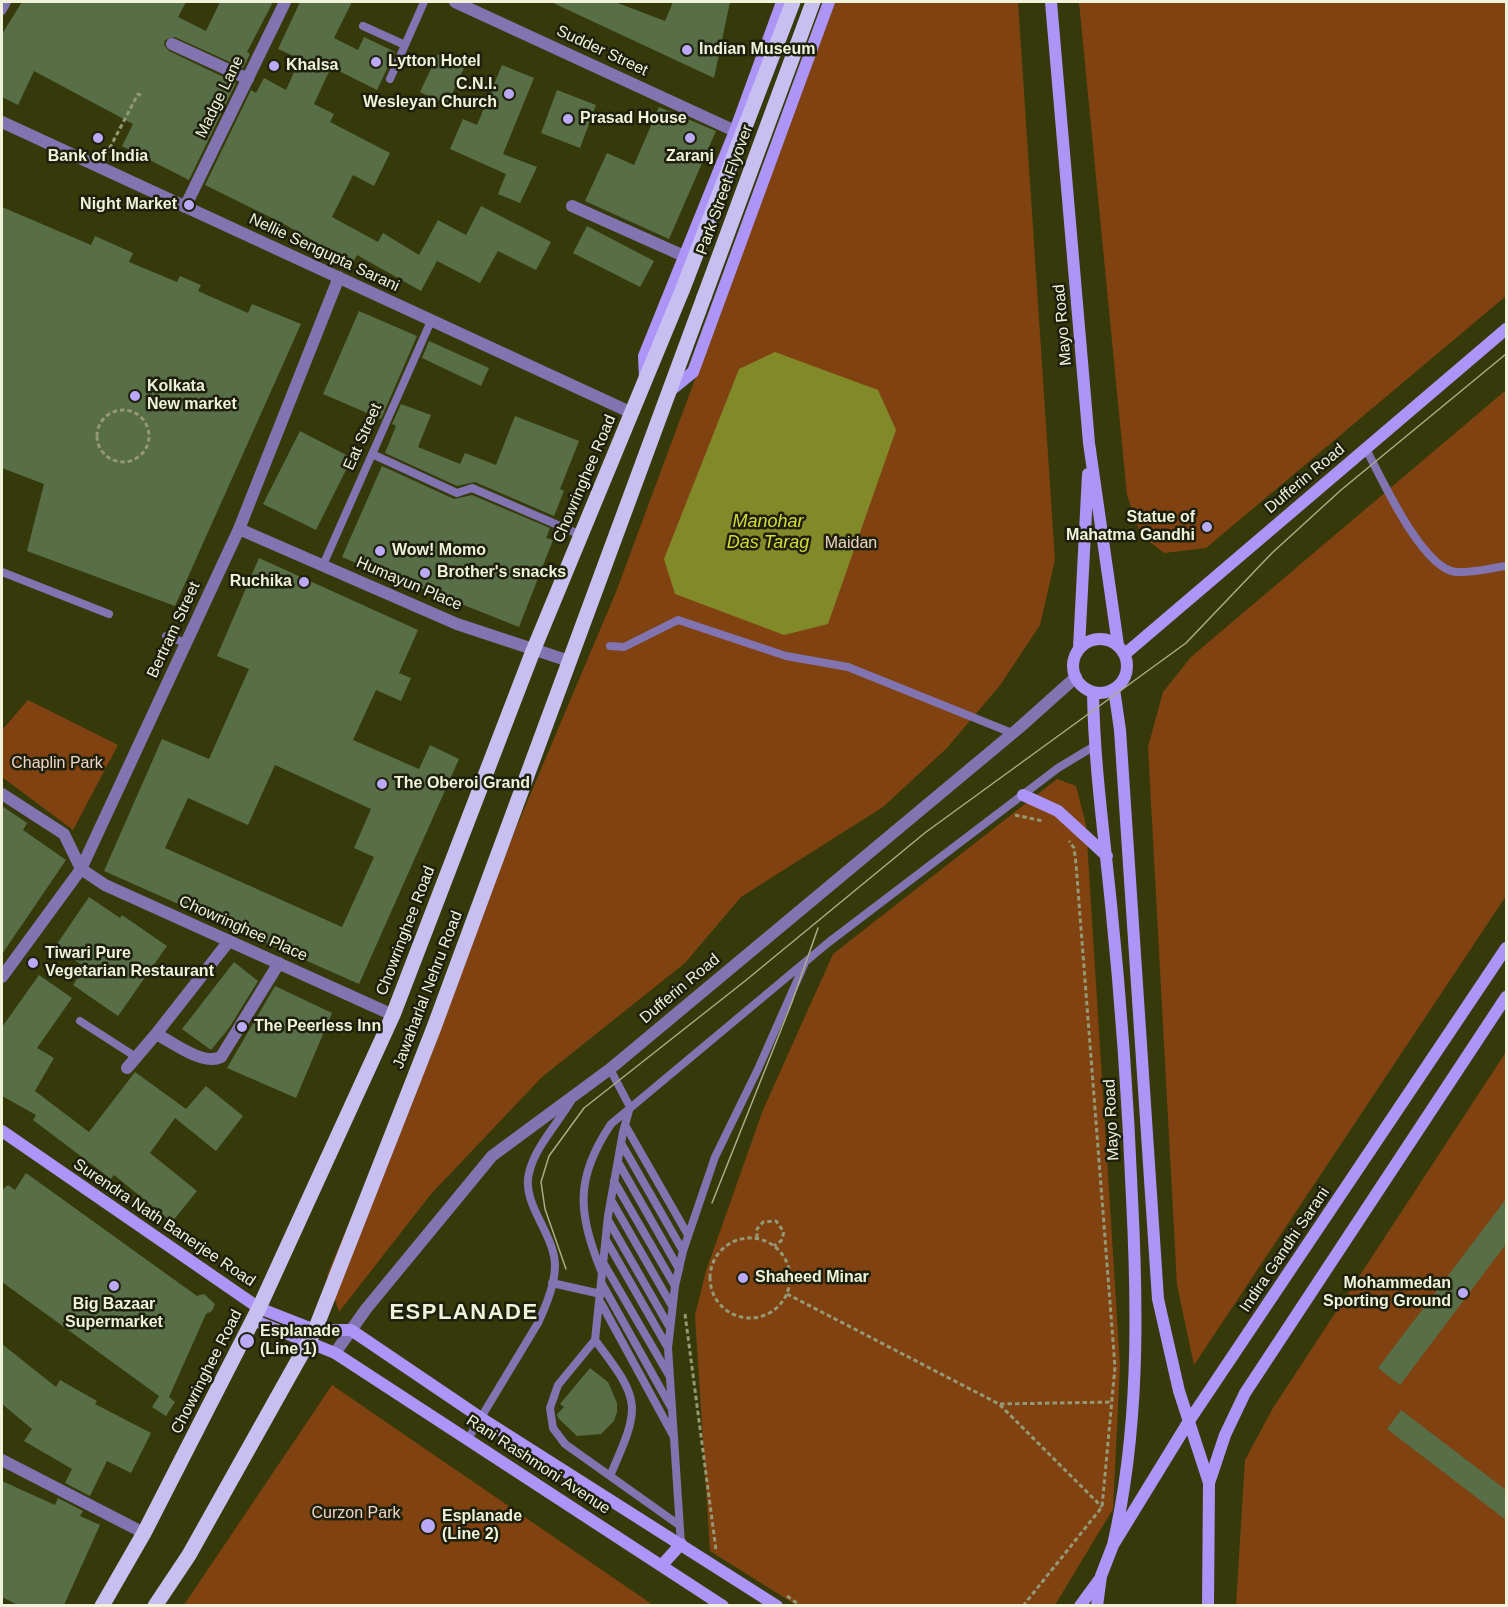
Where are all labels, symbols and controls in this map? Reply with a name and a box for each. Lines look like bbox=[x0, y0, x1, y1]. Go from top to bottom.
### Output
street label: Sudder Street bbox=[553, 21, 651, 81]
place label: Indian Museum bbox=[699, 40, 815, 60]
marker: Indian Museum bbox=[680, 43, 694, 57]
place label: Lytton Hotel bbox=[388, 52, 481, 72]
street label: Madge Lane bbox=[192, 53, 248, 141]
marker: Lytton Hotel bbox=[369, 55, 383, 69]
place label: Khalsa bbox=[286, 56, 338, 76]
marker: Khalsa bbox=[267, 59, 281, 73]
place label: C.N.I. Wesleyan Church bbox=[363, 75, 497, 113]
marker: C.N.I. Wesleyan Church bbox=[502, 87, 516, 101]
place label: Prasad House bbox=[580, 109, 687, 129]
marker: Prasad House bbox=[561, 112, 575, 126]
street label: Park Street Flyover bbox=[693, 122, 757, 258]
marker: Bank of India bbox=[91, 131, 105, 145]
marker: Zaranj bbox=[683, 131, 697, 145]
place label: Bank of India bbox=[48, 147, 148, 167]
place label: Zaranj bbox=[666, 147, 714, 167]
place label: Night Market bbox=[80, 195, 177, 215]
marker: Night Market bbox=[182, 198, 196, 212]
street label: Nellie Sengupta Sarani bbox=[246, 210, 402, 296]
street label: Mayo Road bbox=[1050, 283, 1076, 367]
place label: Kolkata New market bbox=[147, 377, 237, 415]
marker: Kolkata New market bbox=[128, 389, 142, 403]
street label: Eat Street bbox=[340, 401, 386, 473]
street label: Chowringhee Road bbox=[549, 412, 621, 546]
street label: Dufferin Road bbox=[1261, 440, 1349, 518]
place label: Statue of Mahatma Gandhi bbox=[1066, 508, 1195, 546]
water label: Manohar Das Tarag bbox=[727, 511, 809, 554]
marker: Statue of Mahatma Gandhi bbox=[1200, 520, 1214, 534]
park label: Maidan bbox=[825, 534, 877, 554]
place label: Wow! Momo bbox=[392, 541, 486, 561]
marker: Wow! Momo bbox=[373, 544, 387, 558]
street label: Humayun Place bbox=[353, 553, 465, 615]
place label: Brother's snacks bbox=[437, 563, 566, 583]
marker: Brother's snacks bbox=[418, 566, 432, 580]
place label: Ruchika bbox=[230, 572, 292, 592]
marker: Ruchika bbox=[297, 575, 311, 589]
street label: Bertram Street bbox=[143, 579, 205, 681]
park label: Chaplin Park bbox=[11, 754, 103, 774]
place label: The Oberoi Grand bbox=[394, 774, 530, 794]
marker: The Oberoi Grand bbox=[375, 777, 389, 791]
street label: Chowringhee Road bbox=[372, 864, 440, 998]
street label: Chowringhee Place bbox=[176, 892, 310, 966]
street label: Jawaharlal Nehru Road bbox=[389, 909, 467, 1071]
place label: Tiwari Pure Vegetarian Restaurant bbox=[45, 944, 214, 982]
street label: Dufferin Road bbox=[636, 950, 724, 1028]
marker: Tiwari Pure Vegetarian Restaurant bbox=[26, 956, 40, 970]
place label: The Peerless Inn bbox=[254, 1017, 381, 1037]
marker: The Peerless Inn bbox=[235, 1020, 249, 1034]
street label: Mayo Road bbox=[1100, 1079, 1124, 1161]
street label: Surendra Nath Banerjee Road bbox=[69, 1155, 259, 1291]
street label: Indira Gandhi Sarani bbox=[1236, 1184, 1334, 1316]
place label: Shaheed Minar bbox=[755, 1268, 869, 1288]
marker: Shaheed Minar bbox=[736, 1271, 750, 1285]
place label: Mohammedan Sporting Ground bbox=[1323, 1274, 1451, 1312]
marker: Big Bazaar Supermarket bbox=[107, 1279, 121, 1293]
marker: Mohammedan Sporting Ground bbox=[1456, 1286, 1470, 1300]
place label: Big Bazaar Supermarket bbox=[65, 1295, 163, 1333]
district label: ESPLANADE bbox=[389, 1300, 539, 1326]
street label: Chowringhee Road bbox=[167, 1307, 247, 1437]
place label: Esplanade (Line 1) bbox=[260, 1322, 340, 1360]
marker: Esplanade (Line 1) bbox=[238, 1332, 256, 1350]
street label: Rani Rashmoni Avenue bbox=[462, 1411, 614, 1519]
park label: Curzon Park bbox=[312, 1504, 400, 1524]
place label: Esplanade (Line 2) bbox=[442, 1507, 522, 1545]
marker: Esplanade (Line 2) bbox=[419, 1517, 437, 1535]

